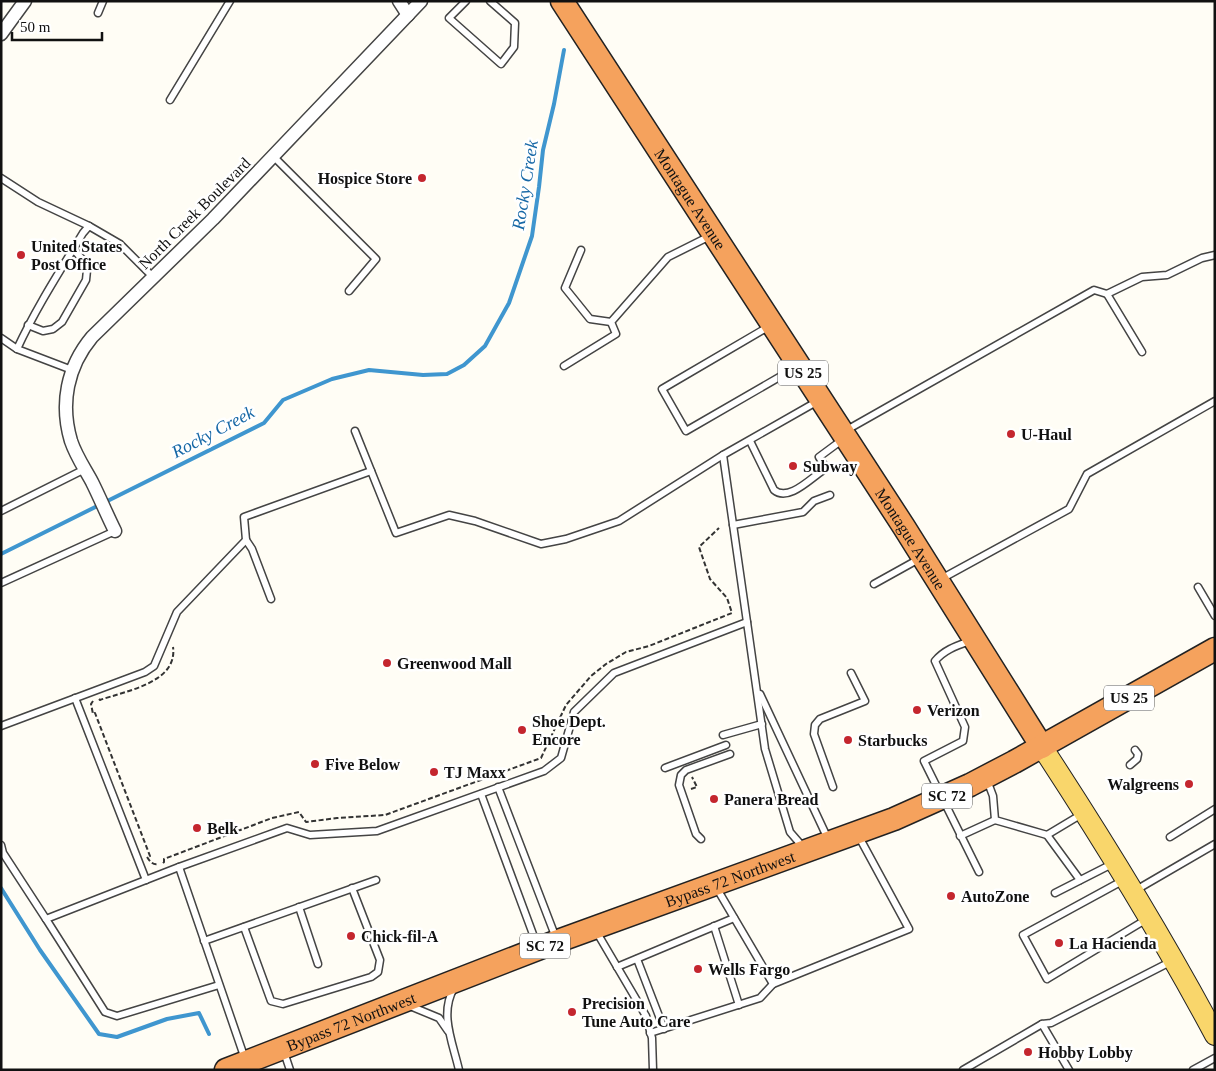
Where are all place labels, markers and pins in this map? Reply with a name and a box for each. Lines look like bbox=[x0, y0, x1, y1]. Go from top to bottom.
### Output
place label: Hospice Store bbox=[318, 170, 412, 188]
marker: Hospice Store bbox=[416, 172, 428, 184]
place label: United States Post Office bbox=[31, 238, 122, 273]
marker: United States Post Office bbox=[15, 249, 27, 261]
place label: U-Haul bbox=[1021, 426, 1072, 443]
marker: U-Haul bbox=[1005, 428, 1017, 440]
place label: Subway bbox=[803, 458, 857, 476]
marker: Subway bbox=[787, 460, 799, 472]
place label: Greenwood Mall bbox=[397, 655, 512, 672]
marker: Greenwood Mall bbox=[381, 657, 393, 669]
place label: Verizon bbox=[927, 702, 980, 719]
marker: Verizon bbox=[911, 704, 923, 716]
place label: Shoe Dept. Encore bbox=[532, 713, 606, 748]
marker: Shoe Dept. Encore bbox=[516, 724, 528, 736]
place label: Starbucks bbox=[858, 732, 927, 749]
marker: Starbucks bbox=[842, 734, 854, 746]
place label: Five Below bbox=[325, 756, 401, 773]
marker: Five Below bbox=[309, 758, 321, 770]
place label: TJ Maxx bbox=[444, 764, 506, 781]
marker: TJ Maxx bbox=[428, 766, 440, 778]
place label: Walgreens bbox=[1107, 776, 1179, 794]
marker: Walgreens bbox=[1183, 778, 1195, 790]
place label: Panera Bread bbox=[724, 791, 818, 808]
marker: Panera Bread bbox=[708, 793, 720, 805]
place label: Belk bbox=[207, 820, 238, 837]
marker: Belk bbox=[191, 822, 203, 834]
place label: AutoZone bbox=[961, 888, 1029, 905]
marker: AutoZone bbox=[945, 890, 957, 902]
place label: Chick-fil-A bbox=[361, 928, 439, 945]
marker: Chick-fil-A bbox=[345, 930, 357, 942]
place label: La Hacienda bbox=[1069, 935, 1157, 952]
marker: La Hacienda bbox=[1053, 937, 1065, 949]
place label: Wells Fargo bbox=[708, 961, 790, 979]
marker: Wells Fargo bbox=[692, 963, 704, 975]
place label: Precision Tune Auto Care bbox=[582, 995, 690, 1030]
marker: Precision Tune Auto Care bbox=[566, 1006, 578, 1018]
place label: Hobby Lobby bbox=[1038, 1044, 1133, 1062]
marker: Hobby Lobby bbox=[1022, 1046, 1034, 1058]

